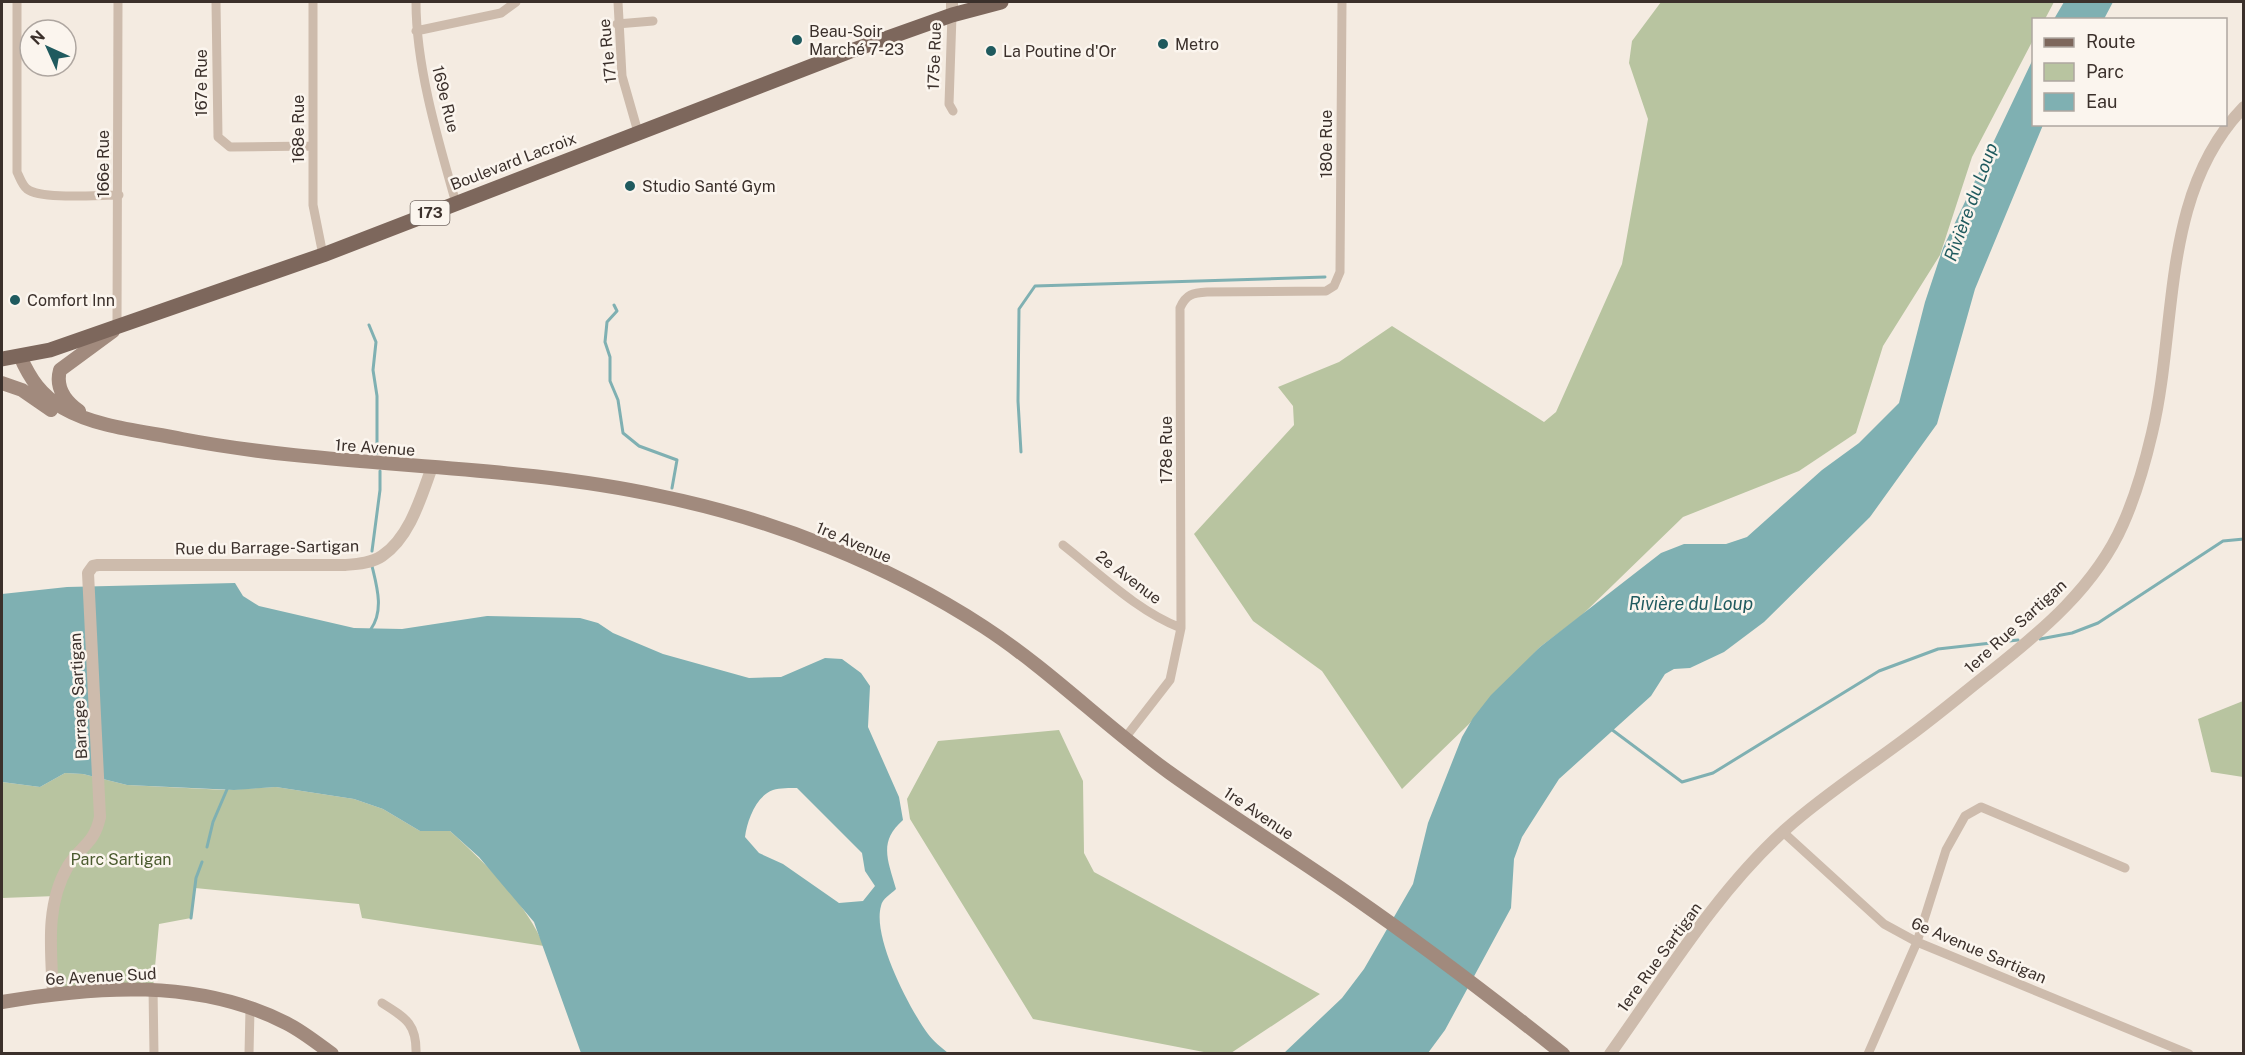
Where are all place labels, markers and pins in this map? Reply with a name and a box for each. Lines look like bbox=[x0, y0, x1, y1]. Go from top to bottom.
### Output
place label: Beau-Soir Marché 7-23 bbox=[809, 22, 904, 59]
marker: Beau-Soir Marché 7-23 bbox=[790, 33, 804, 47]
place label: Metro bbox=[1175, 35, 1219, 54]
marker: Metro bbox=[1156, 37, 1170, 51]
place label: La Poutine d'Or bbox=[1003, 42, 1117, 61]
marker: La Poutine d'Or bbox=[984, 44, 998, 58]
place label: Studio Santé Gym bbox=[642, 177, 776, 196]
marker: Studio Santé Gym bbox=[623, 179, 637, 193]
place label: Comfort Inn bbox=[27, 291, 115, 310]
marker: Comfort Inn bbox=[8, 293, 22, 307]

